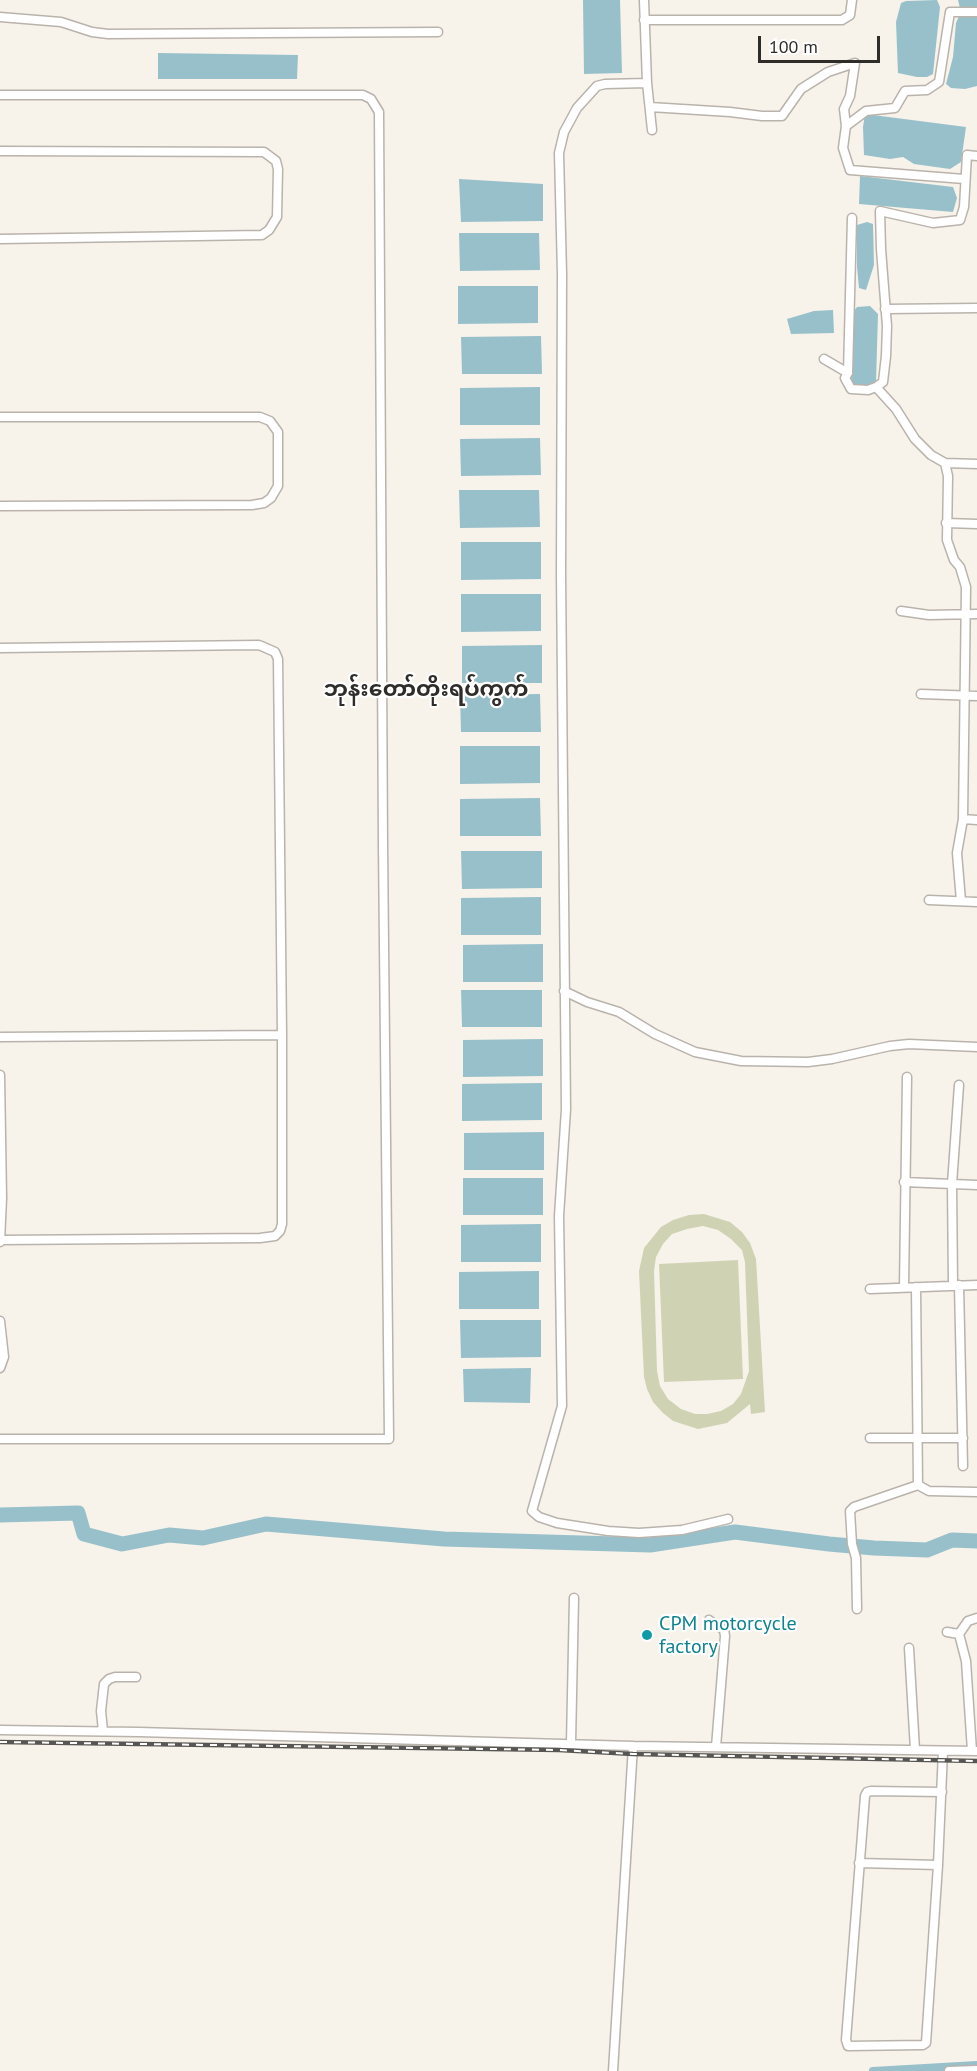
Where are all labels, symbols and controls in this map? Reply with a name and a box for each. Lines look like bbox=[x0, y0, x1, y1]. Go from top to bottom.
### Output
scale bar bbox=[761, 24, 882, 62]
text: 100 m bbox=[769, 35, 818, 58]
district label: ဘုန်းတော်တိုးရပ်ကွက် bbox=[324, 677, 528, 703]
place label: CPM motorcycle factory bbox=[659, 1612, 797, 1659]
marker: CPM motorcycle factory bbox=[640, 1628, 654, 1642]

